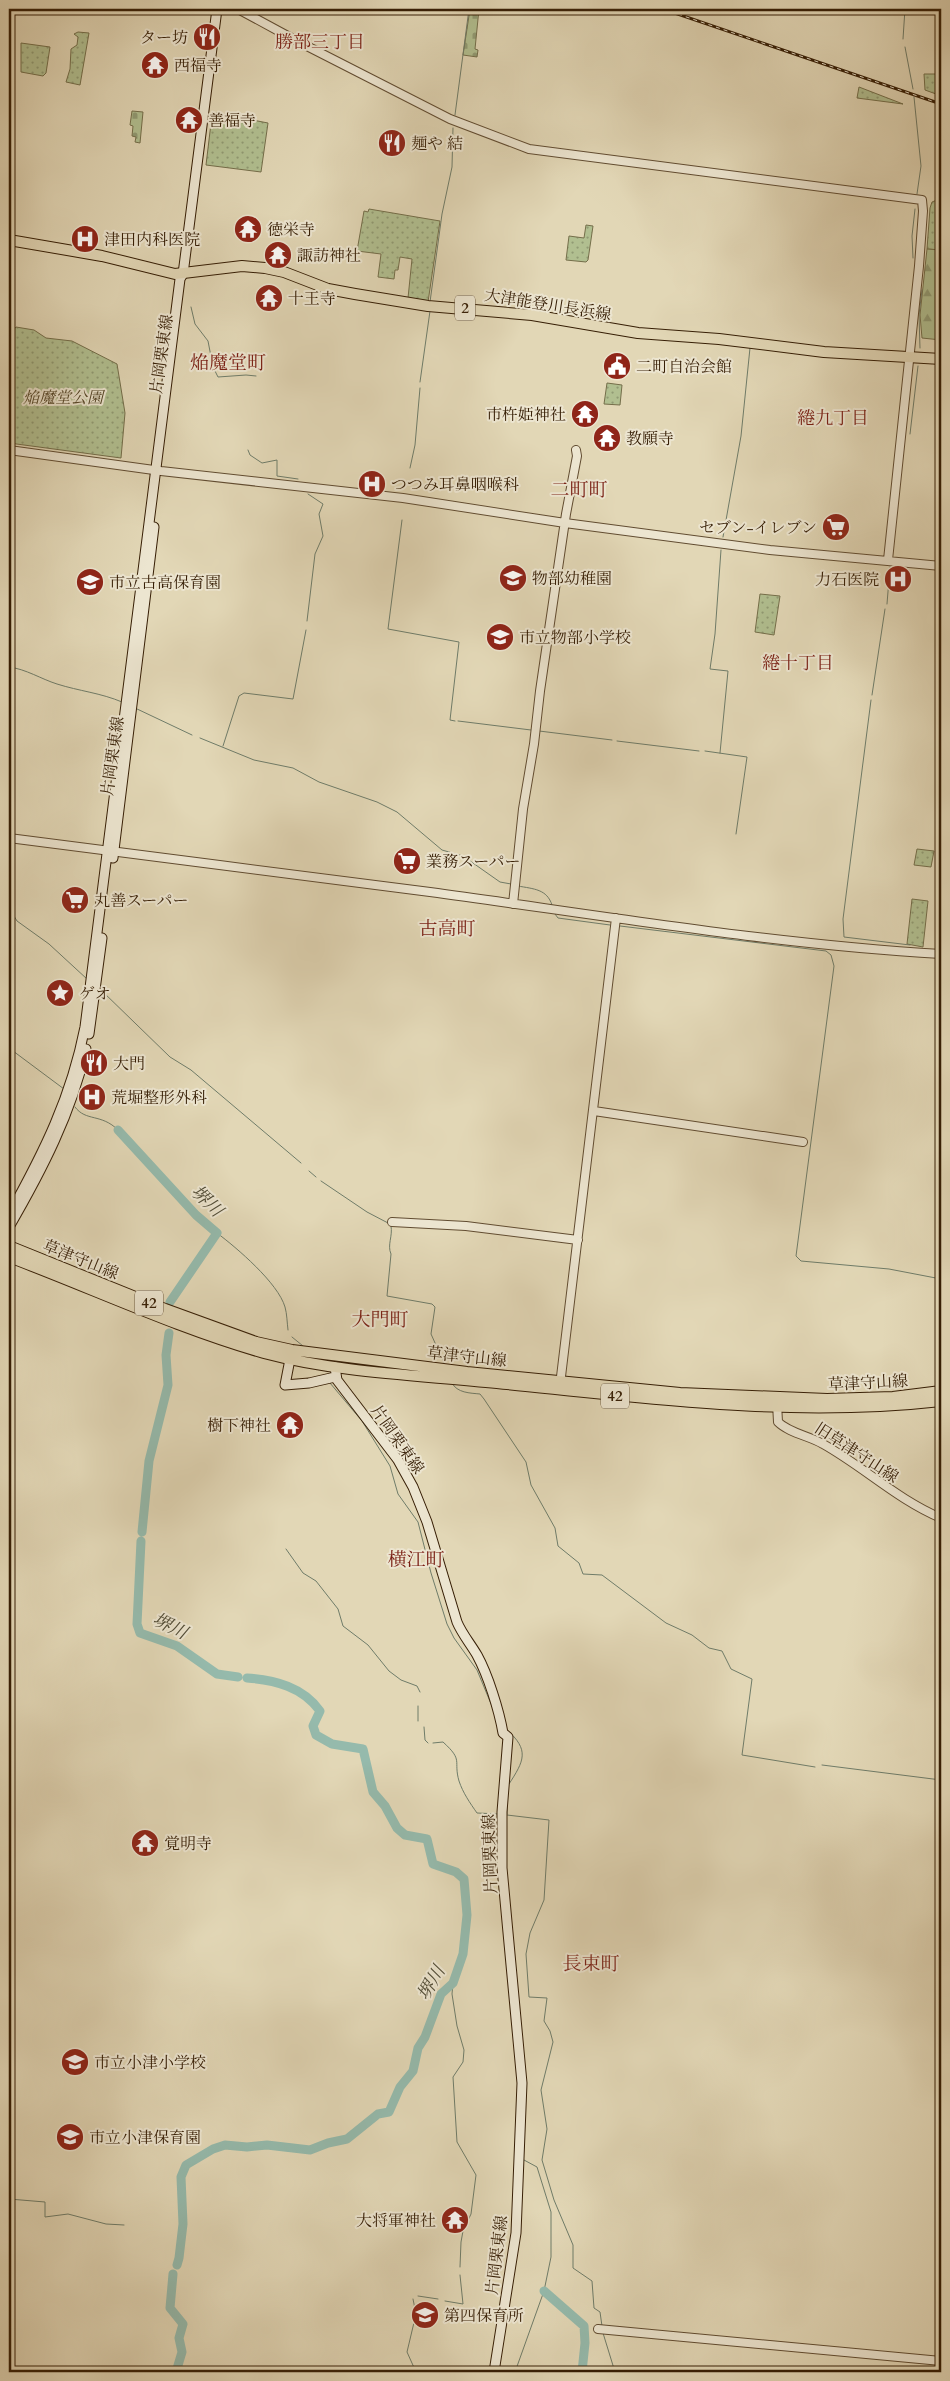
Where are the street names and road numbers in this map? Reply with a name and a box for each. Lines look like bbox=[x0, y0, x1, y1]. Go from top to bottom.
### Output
street label: 大津能登川長浜線 bbox=[483, 284, 613, 326]
road number: 2 bbox=[455, 296, 475, 320]
street label: 片岡栗東線 bbox=[146, 313, 178, 395]
street label: 片岡栗東線 bbox=[97, 715, 129, 797]
street label: 草津守山線 bbox=[39, 1235, 122, 1285]
road number: 42 bbox=[135, 1290, 163, 1316]
street label: 草津守山線 bbox=[426, 1342, 508, 1372]
street label: 草津守山線 bbox=[828, 1370, 909, 1396]
road number: 42 bbox=[601, 1384, 629, 1408]
street label: 片岡栗東線 bbox=[365, 1400, 429, 1479]
street label: 旧草津守山線 bbox=[810, 1417, 903, 1488]
street label: 片岡栗東線 bbox=[478, 1814, 502, 1894]
street label: 片岡栗東線 bbox=[481, 2214, 513, 2296]

